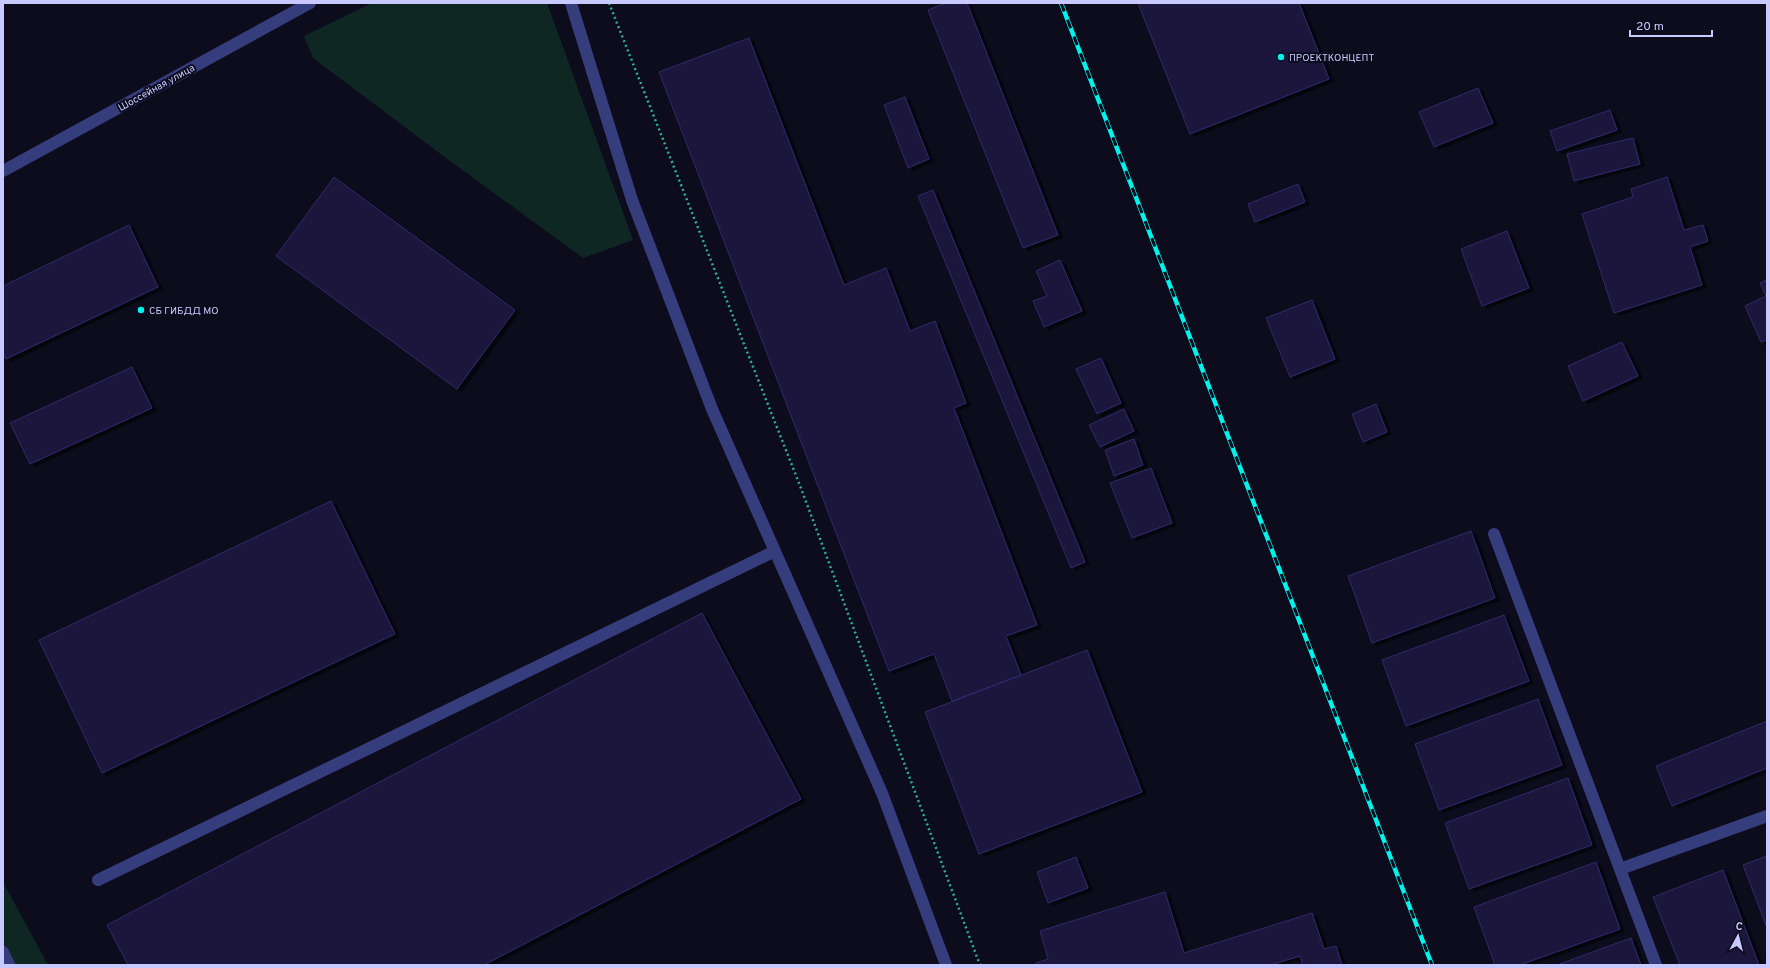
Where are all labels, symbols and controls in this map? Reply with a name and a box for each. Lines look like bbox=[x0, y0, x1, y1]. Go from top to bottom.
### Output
scale bar bbox=[1630, 12, 1712, 38]
text: 20 m bbox=[1636, 19, 1664, 35]
marker: ПРОЕКТКОНЦЕПТ bbox=[1276, 52, 1286, 62]
place label: ПРОЕКТКОНЦЕПТ bbox=[1289, 52, 1374, 65]
street label: Шоссейная улица bbox=[116, 62, 197, 115]
marker: СБ ГИБДД МО bbox=[136, 305, 146, 315]
place label: СБ ГИБДД МО bbox=[149, 305, 218, 318]
north arrow bbox=[1718, 916, 1758, 956]
text: С bbox=[1735, 920, 1743, 934]

